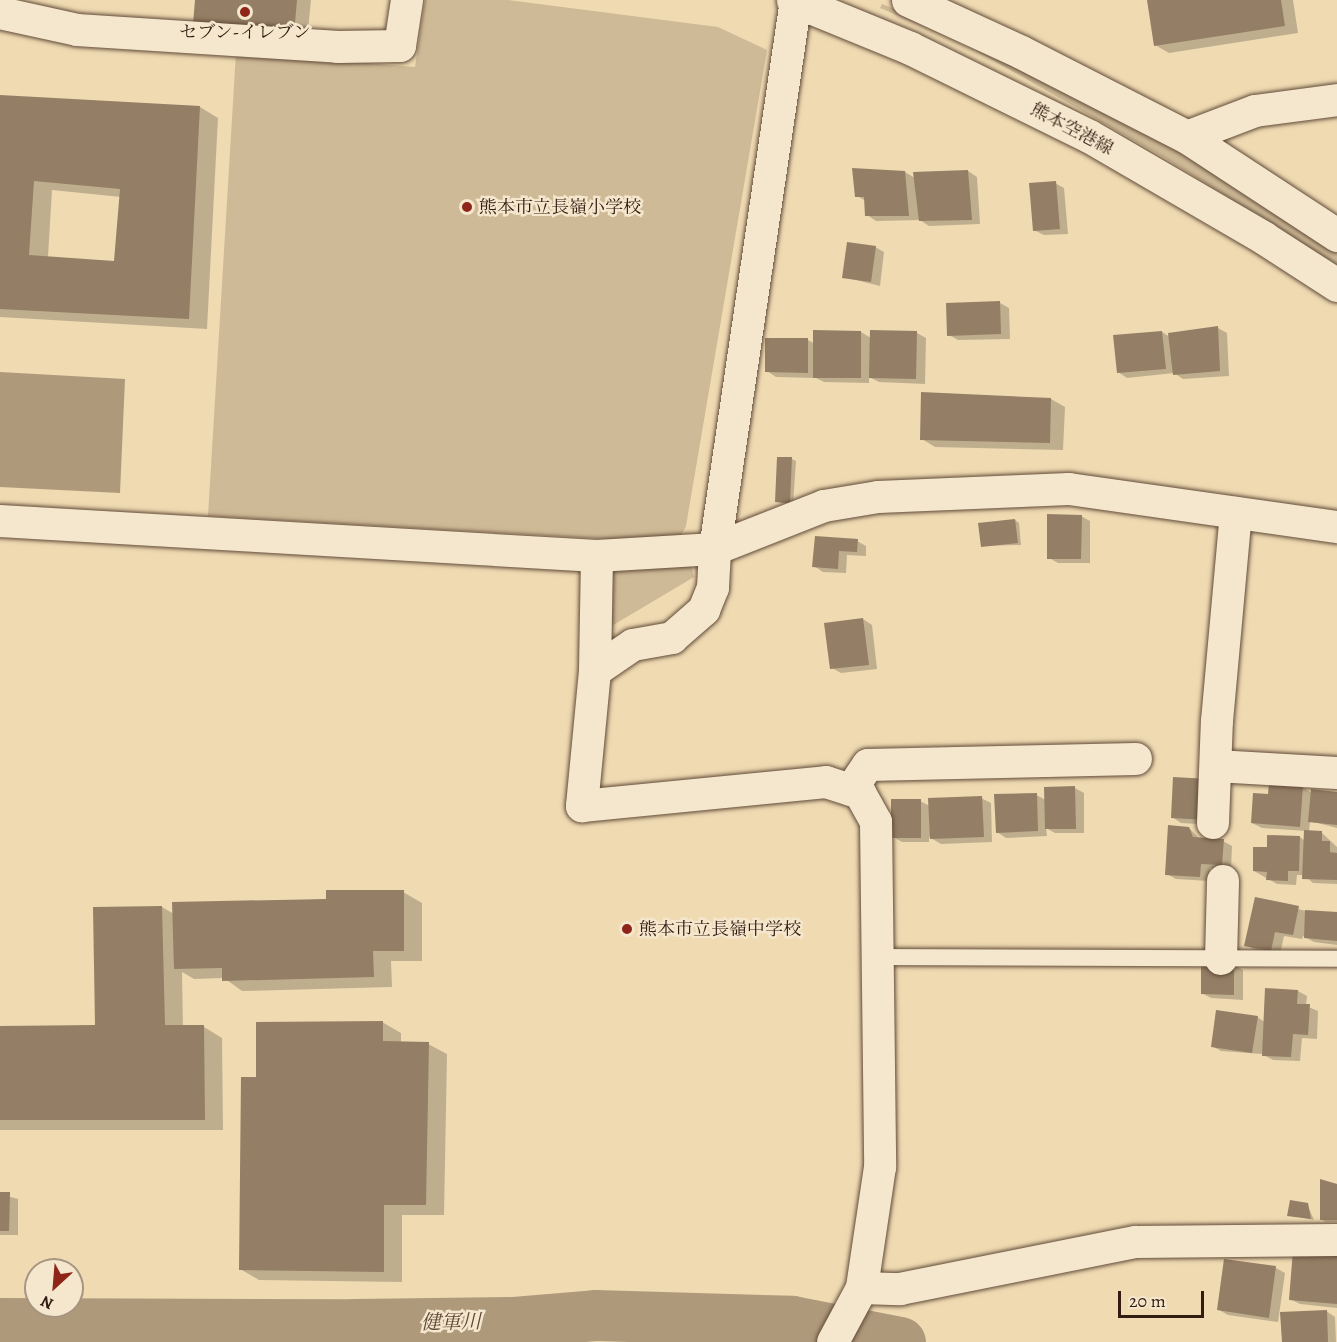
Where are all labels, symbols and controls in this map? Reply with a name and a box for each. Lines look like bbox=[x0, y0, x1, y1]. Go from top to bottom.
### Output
marker: セブン-イレブン bbox=[238, 5, 252, 19]
place label: セブン-イレブン bbox=[179, 21, 311, 43]
street label: 熊本空港線 bbox=[1027, 98, 1117, 160]
place label: 熊本市立長嶺小学校 bbox=[479, 196, 641, 218]
marker: 熊本市立長嶺小学校 bbox=[460, 200, 474, 214]
place label: 熊本市立長嶺中学校 bbox=[639, 918, 801, 940]
marker: 熊本市立長嶺中学校 bbox=[620, 922, 634, 936]
north arrow bbox=[24, 1258, 84, 1318]
scale bar bbox=[1121, 1279, 1206, 1317]
text: 20 m bbox=[1129, 1289, 1166, 1313]
text: N bbox=[37, 1290, 57, 1315]
water label: 健軍川 bbox=[421, 1309, 481, 1335]

